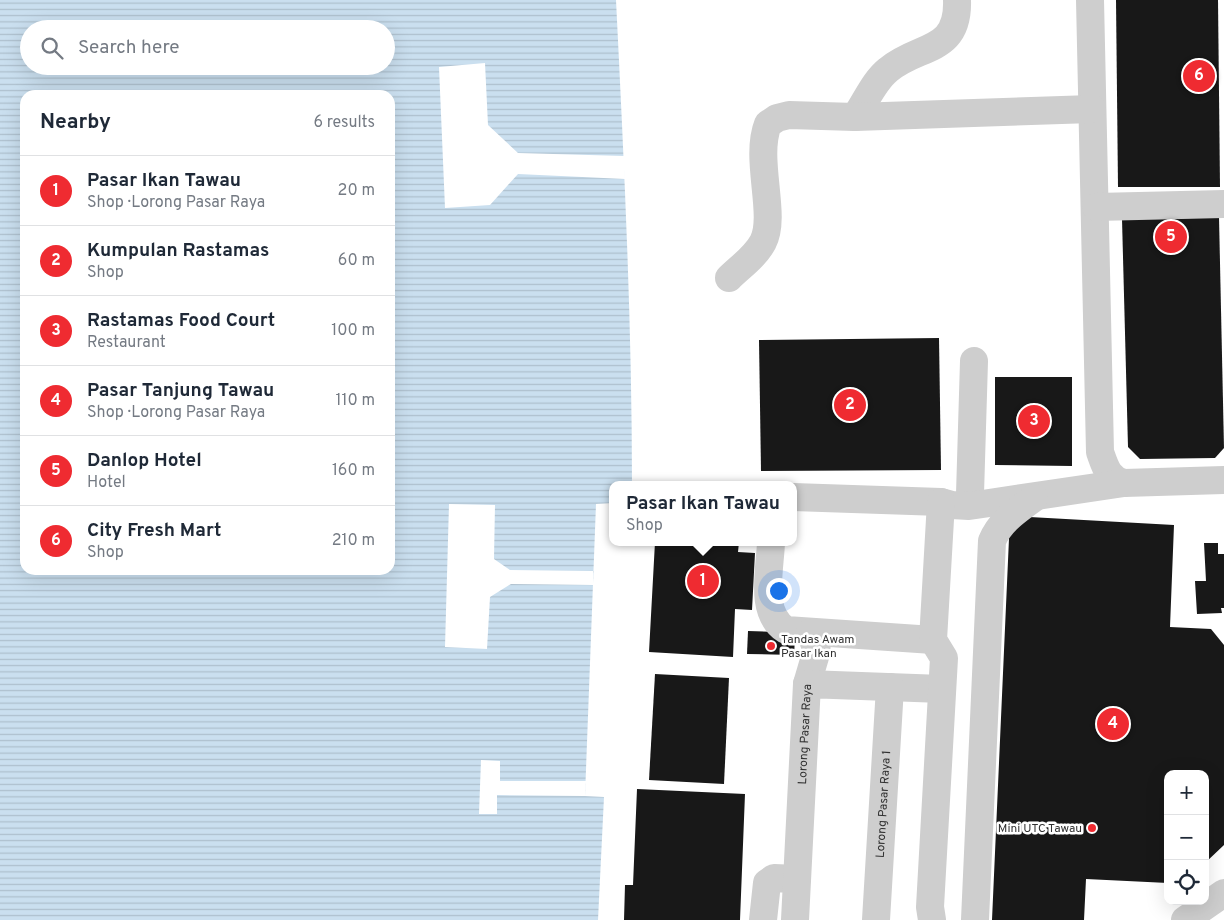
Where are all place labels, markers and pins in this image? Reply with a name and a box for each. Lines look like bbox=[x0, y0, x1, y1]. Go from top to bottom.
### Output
pin: 6 bbox=[1183, 57, 1215, 95]
pin: 5 bbox=[1155, 218, 1187, 256]
pin: 2 bbox=[834, 386, 866, 424]
pin: 3 bbox=[1018, 402, 1050, 440]
pin: 1 bbox=[687, 562, 719, 600]
place label: Tandas Awam Pasar Ikan bbox=[781, 632, 855, 662]
marker: Tandas Awam Pasar Ikan bbox=[765, 640, 777, 652]
pin: 4 bbox=[1097, 705, 1129, 743]
place label: Mini UTC Tawau bbox=[998, 821, 1082, 837]
marker: Mini UTC Tawau bbox=[1086, 822, 1098, 834]

